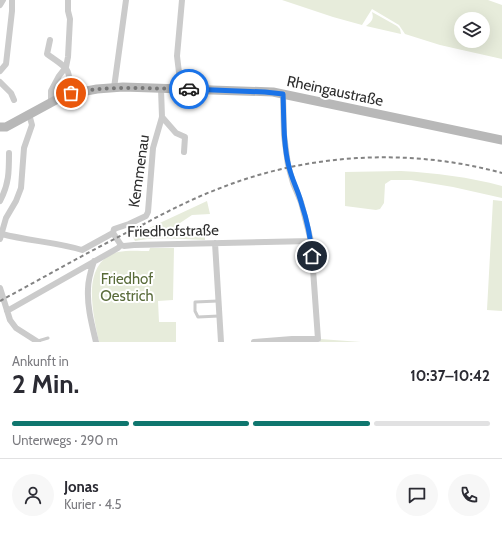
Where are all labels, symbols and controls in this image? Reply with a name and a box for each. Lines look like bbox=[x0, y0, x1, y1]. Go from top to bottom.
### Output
map controls bbox=[454, 12, 490, 48]
button: layers bbox=[454, 12, 490, 48]
courier bbox=[169, 69, 209, 109]
street label: Rheingaustraße bbox=[285, 72, 385, 110]
pin bbox=[54, 76, 88, 110]
icon: car bbox=[178, 78, 200, 100]
icon: bag bbox=[60, 82, 82, 104]
street label: Kemmenau bbox=[125, 134, 153, 208]
street label: Friedhofstraße bbox=[127, 221, 219, 241]
pin bbox=[295, 239, 329, 273]
icon: home bbox=[301, 245, 323, 267]
park label: Friedhof Oestrich bbox=[100, 270, 154, 305]
text: Ankunft in bbox=[12, 353, 69, 369]
text: 10:37–10:42 bbox=[410, 367, 490, 385]
text: 2 Min. bbox=[12, 368, 79, 400]
text: Unterwegs · 290 m bbox=[12, 432, 118, 448]
button: person bbox=[12, 474, 54, 516]
button: chat bbox=[396, 474, 438, 516]
button: phone bbox=[448, 474, 490, 516]
text: Jonas bbox=[64, 478, 99, 496]
text: Kurier · 4.5 bbox=[64, 496, 122, 512]

